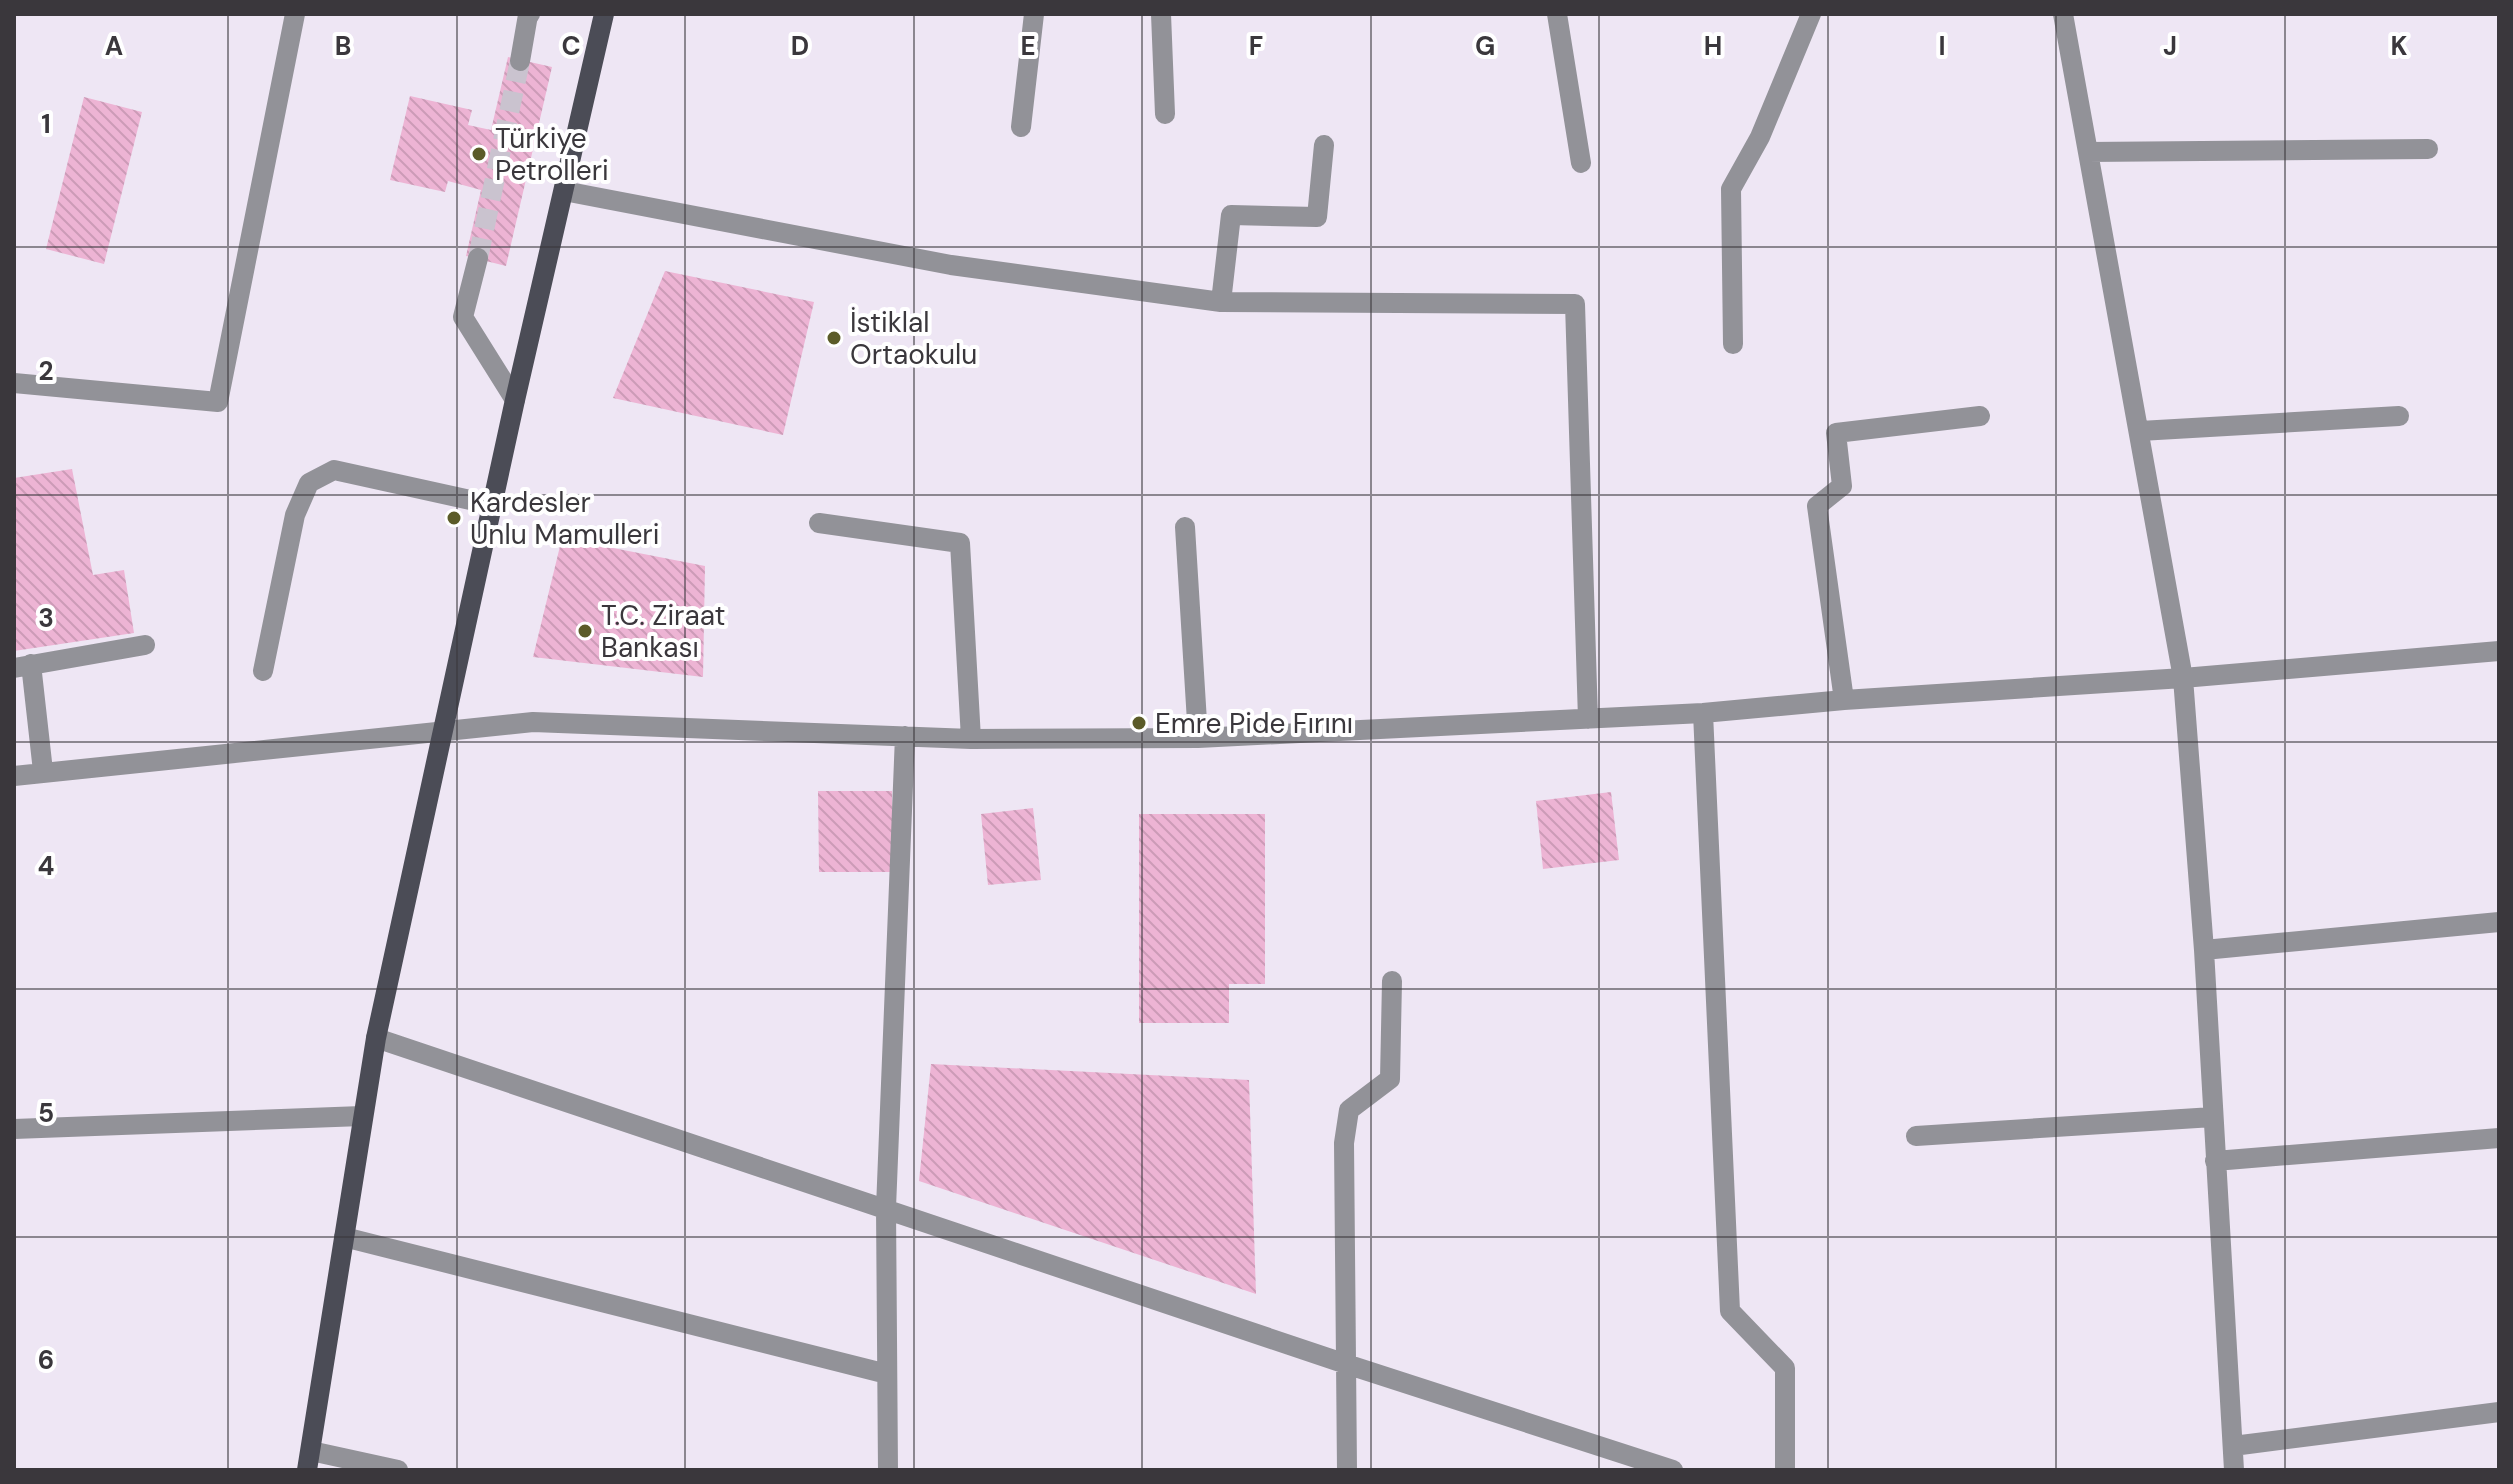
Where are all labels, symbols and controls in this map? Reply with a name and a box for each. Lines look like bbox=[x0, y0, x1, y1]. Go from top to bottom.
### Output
text: A bbox=[105, 29, 123, 63]
text: B bbox=[335, 29, 351, 63]
text: C bbox=[561, 29, 581, 63]
text: D bbox=[791, 29, 809, 63]
text: E bbox=[1020, 29, 1036, 63]
text: F bbox=[1249, 29, 1263, 63]
text: G bbox=[1475, 29, 1495, 63]
text: H bbox=[1704, 29, 1722, 63]
text: I bbox=[1938, 29, 1946, 63]
text: J bbox=[2163, 29, 2177, 63]
text: K bbox=[2391, 29, 2408, 63]
text: 1 bbox=[41, 107, 51, 141]
place label: Türkiye Petrolleri bbox=[495, 120, 609, 189]
marker: Türkiye Petrolleri bbox=[470, 145, 488, 163]
place label: İstiklal Ortaokulu bbox=[850, 304, 977, 373]
marker: İstiklal Ortaokulu bbox=[825, 329, 843, 347]
text: 2 bbox=[38, 354, 54, 388]
place label: Kardesler Unlu Mamulleri bbox=[470, 484, 659, 553]
marker: Kardesler Unlu Mamulleri bbox=[445, 509, 463, 527]
place label: T.C. Ziraat Bankası bbox=[601, 597, 726, 666]
text: 3 bbox=[38, 601, 54, 635]
marker: T.C. Ziraat Bankası bbox=[576, 622, 594, 640]
place label: Emre Pide Fırını bbox=[1155, 705, 1353, 742]
marker: Emre Pide Fırını bbox=[1130, 714, 1148, 732]
text: 4 bbox=[38, 849, 54, 883]
text: 5 bbox=[38, 1096, 54, 1130]
text: 6 bbox=[38, 1343, 54, 1377]

